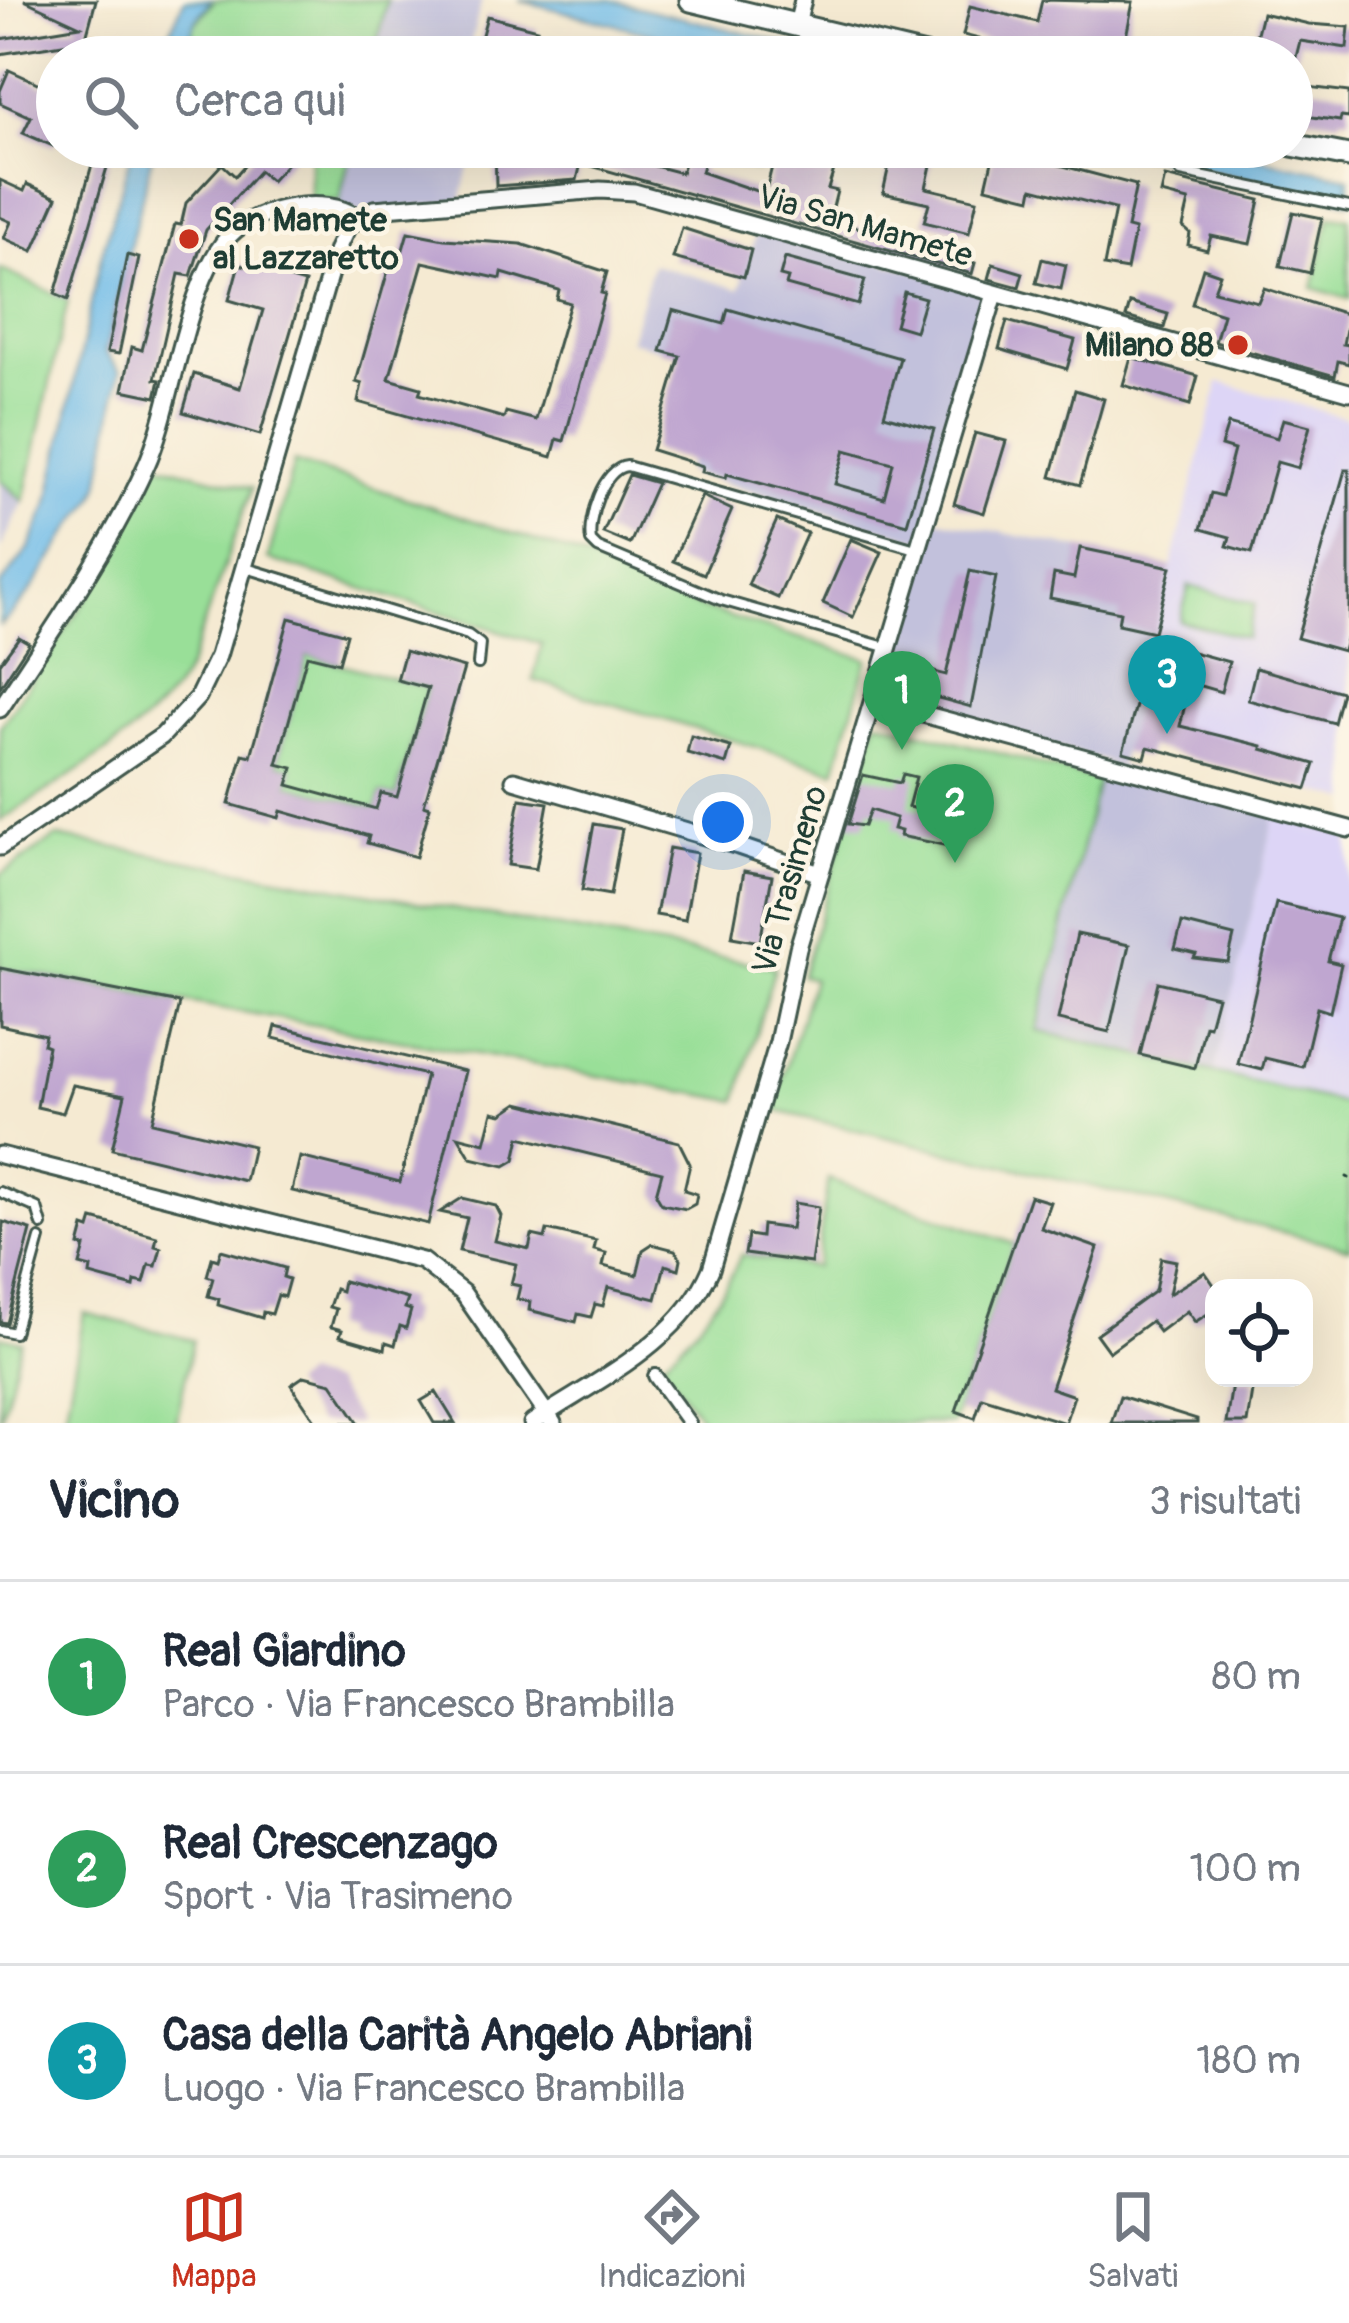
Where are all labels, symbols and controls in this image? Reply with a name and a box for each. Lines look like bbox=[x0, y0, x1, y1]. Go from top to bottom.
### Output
search box bbox=[36, 36, 1313, 168]
icon: search bbox=[78, 69, 144, 135]
text: Cerca qui bbox=[174, 74, 345, 130]
street label: Via San Mamete bbox=[753, 176, 977, 276]
place label: San Mamete al Lazzaretto bbox=[213, 200, 399, 279]
marker: San Mamete al Lazzaretto bbox=[176, 226, 202, 252]
place label: Milano 88 bbox=[1085, 325, 1214, 366]
marker: Milano 88 bbox=[1225, 332, 1251, 358]
pin: 3 bbox=[1128, 635, 1206, 734]
pin: 1 bbox=[863, 651, 941, 750]
pin: 2 bbox=[916, 764, 994, 863]
street label: Via Trasimeno bbox=[744, 781, 836, 979]
your location bbox=[693, 792, 753, 852]
map controls bbox=[1205, 1279, 1313, 1387]
button: locate bbox=[1205, 1279, 1313, 1387]
text: Vicino bbox=[48, 1469, 179, 1533]
text: 3 risultati bbox=[1149, 1477, 1301, 1526]
text: Real Giardino bbox=[162, 1624, 406, 1680]
text: 1 bbox=[79, 1652, 95, 1701]
text: 80 m bbox=[1212, 1652, 1301, 1701]
text: Parco · Via Francesco Brambilla bbox=[162, 1680, 675, 1729]
text: Real Crescenzago bbox=[162, 1816, 498, 1872]
text: 2 bbox=[76, 1844, 98, 1893]
text: 100 m bbox=[1189, 1844, 1301, 1893]
text: Sport · Via Trasimeno bbox=[162, 1872, 513, 1921]
text: Casa della Carità Angelo Abriani bbox=[162, 2008, 752, 2064]
text: 3 bbox=[76, 2036, 98, 2085]
text: 180 m bbox=[1196, 2036, 1301, 2085]
text: Luogo · Via Francesco Brambilla bbox=[162, 2064, 685, 2113]
tab: Mappa bbox=[171, 2184, 257, 2297]
tab: Indicazioni bbox=[598, 2184, 745, 2297]
tab: Salvati bbox=[1087, 2184, 1178, 2297]

